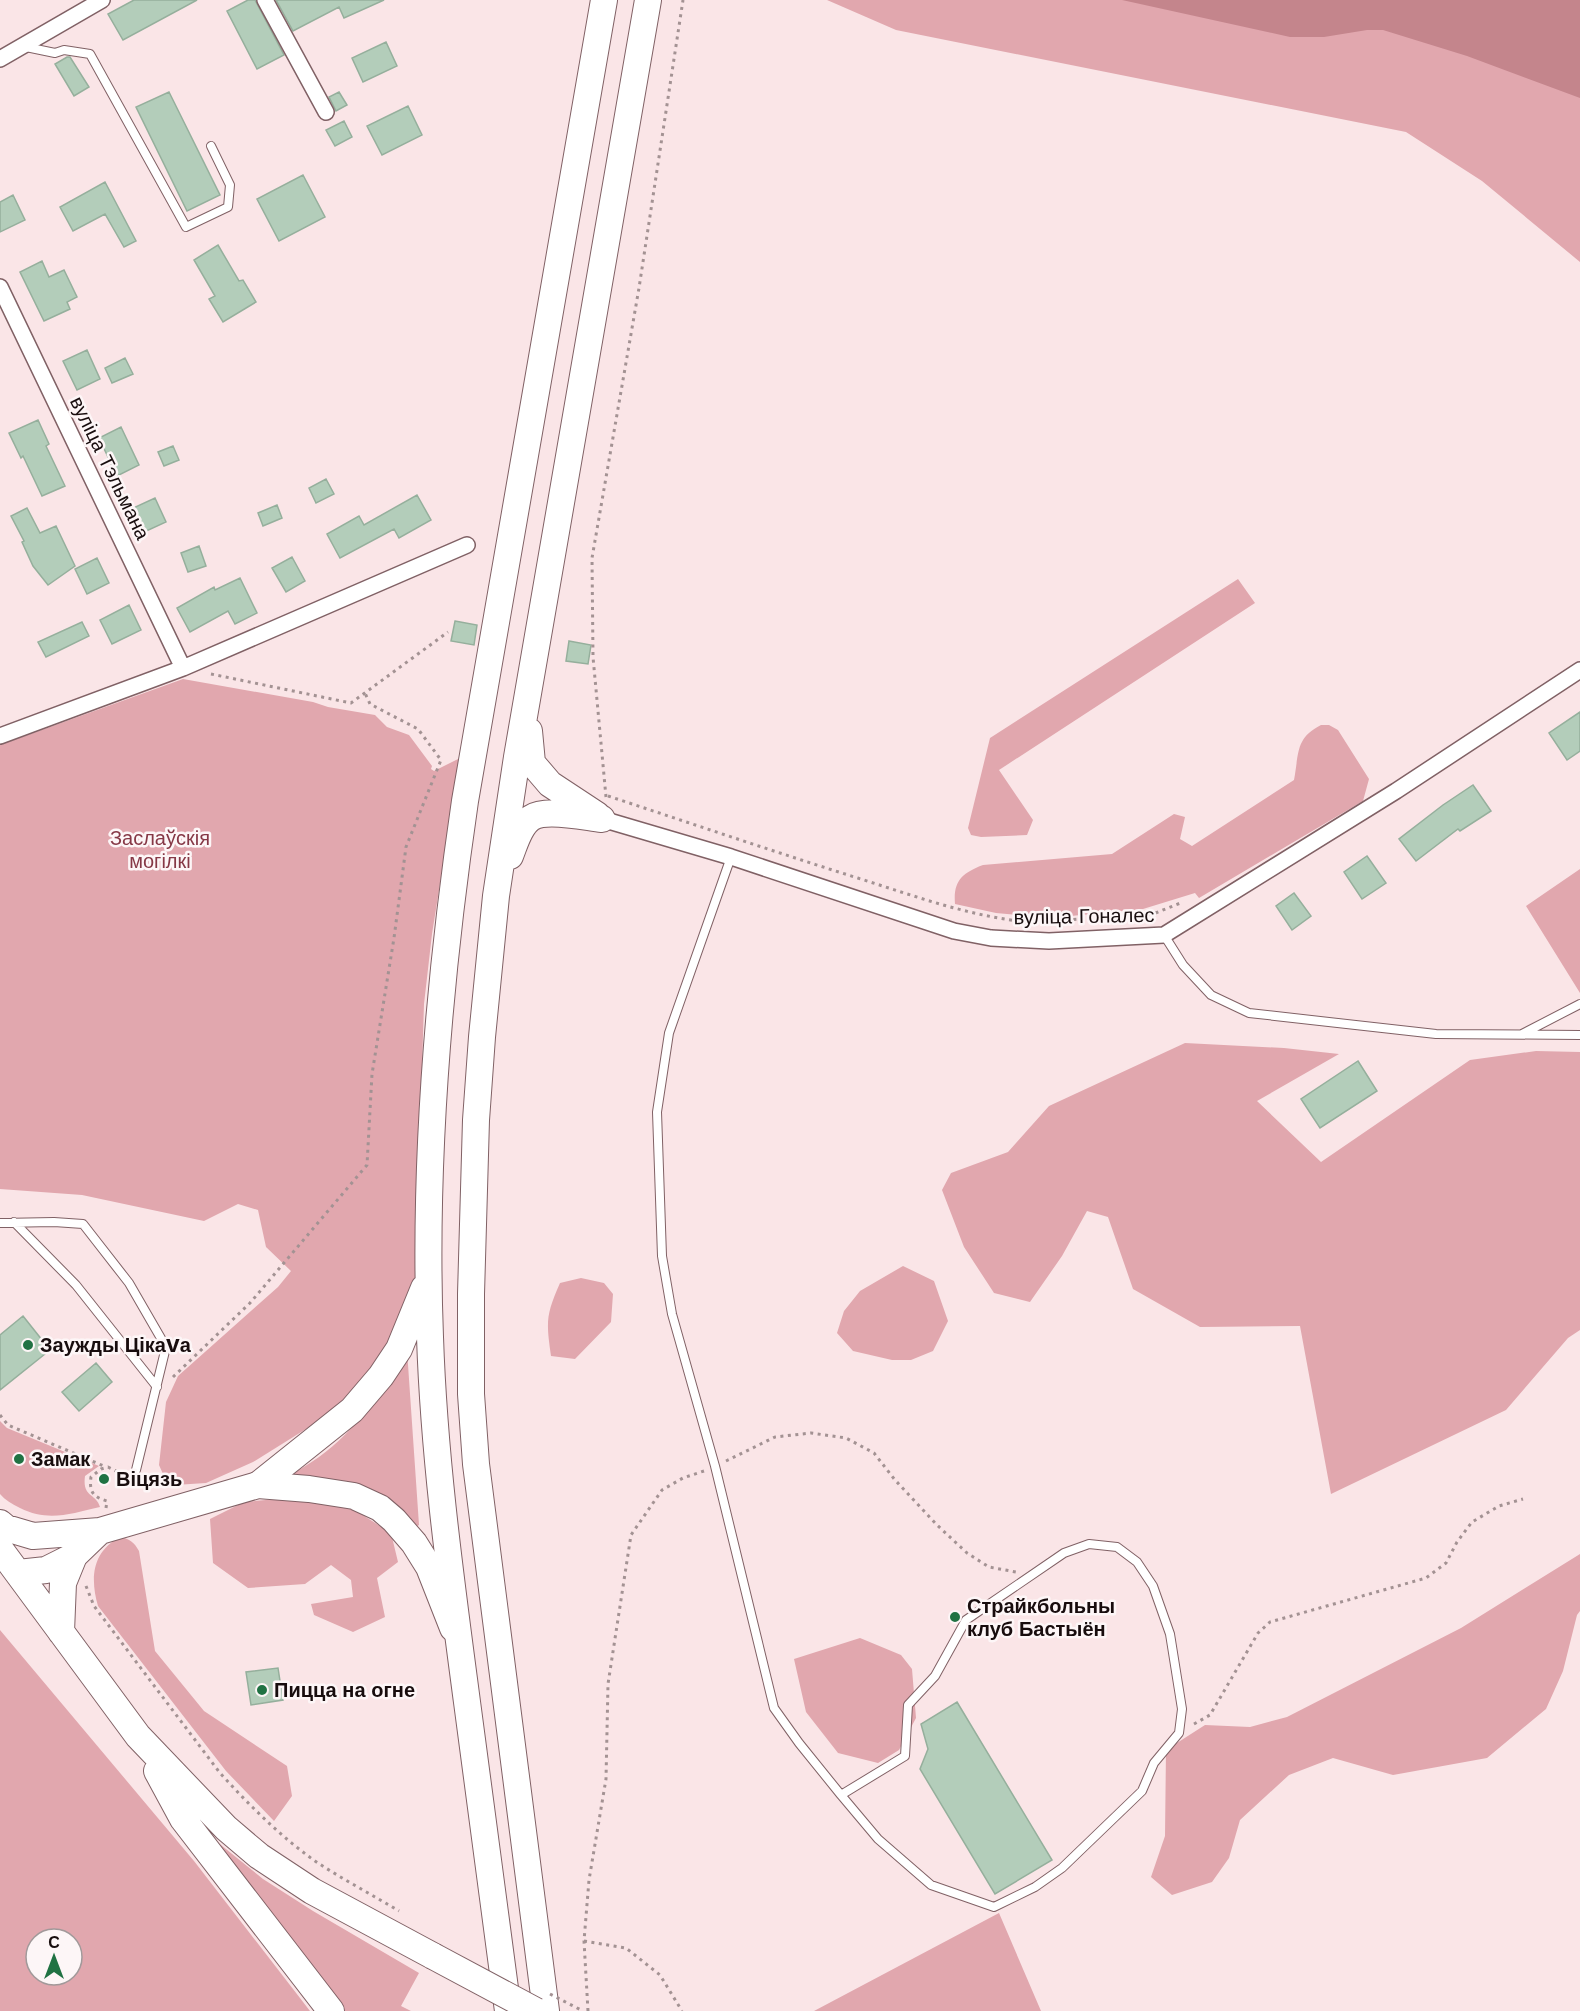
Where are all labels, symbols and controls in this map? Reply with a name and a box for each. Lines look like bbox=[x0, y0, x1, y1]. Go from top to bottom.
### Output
street label: вуліца Тэльмана bbox=[65, 392, 155, 544]
park label: Заслаўскія могілкі bbox=[110, 826, 210, 873]
street label: вуліца Гоналес bbox=[1013, 903, 1155, 929]
place label: Заужды ЦікаVа bbox=[40, 1333, 192, 1357]
marker: Заужды ЦікаVа bbox=[21, 1338, 35, 1352]
place label: Замак bbox=[31, 1447, 91, 1471]
marker: Замак bbox=[12, 1452, 26, 1466]
place label: Віцязь bbox=[116, 1467, 182, 1491]
marker: Віцязь bbox=[97, 1472, 111, 1486]
place label: Страйкбольны клуб Бастыён bbox=[967, 1594, 1115, 1641]
marker: Страйкбольны клуб Бастыён bbox=[948, 1610, 962, 1624]
place label: Пицца на огне bbox=[274, 1678, 415, 1702]
marker: Пицца на огне bbox=[255, 1683, 269, 1697]
north arrow bbox=[24, 1927, 84, 1987]
text: С bbox=[48, 1933, 60, 1952]

